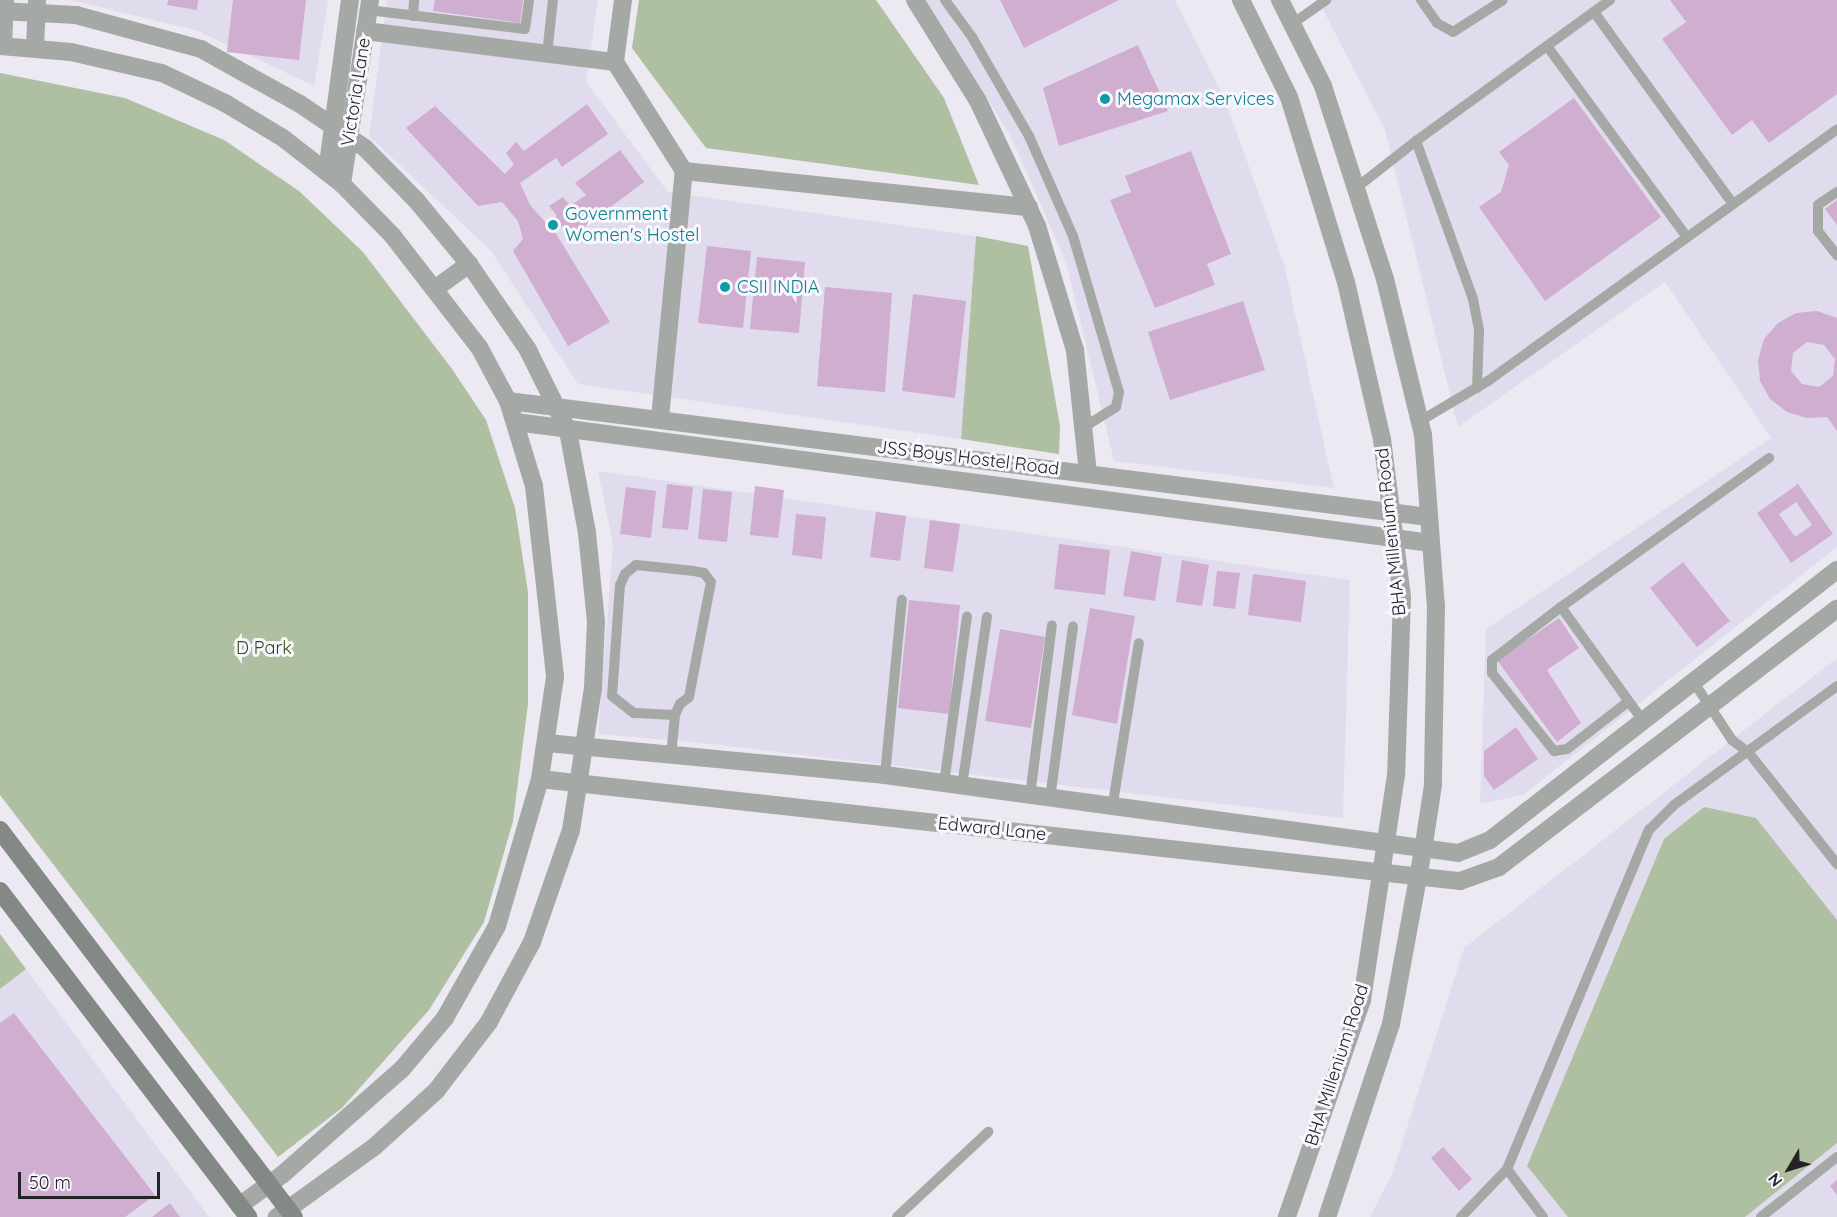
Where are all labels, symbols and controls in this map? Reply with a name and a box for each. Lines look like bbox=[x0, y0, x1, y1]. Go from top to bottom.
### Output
street label: Victoria Lane bbox=[337, 36, 375, 148]
place label: Megamax Services bbox=[1117, 88, 1274, 110]
marker: Megamax Services bbox=[1098, 92, 1112, 106]
place label: Government Women's Hostel bbox=[565, 204, 699, 246]
marker: Government Women's Hostel bbox=[546, 218, 560, 232]
place label: CSII INDIA bbox=[737, 276, 819, 298]
marker: CSII INDIA bbox=[718, 280, 732, 294]
street label: JSS Boys Hostel Road bbox=[876, 436, 1060, 480]
street label: BHA Millenium Road bbox=[1371, 447, 1411, 617]
park label: D Park bbox=[236, 637, 292, 659]
street label: Edward Lane bbox=[937, 813, 1047, 845]
street label: BHA Millenium Road bbox=[1301, 981, 1373, 1149]
north arrow bbox=[1759, 1139, 1819, 1199]
scale bar bbox=[21, 1160, 164, 1198]
text: N bbox=[1763, 1169, 1786, 1191]
text: 50 m bbox=[29, 1171, 71, 1194]

